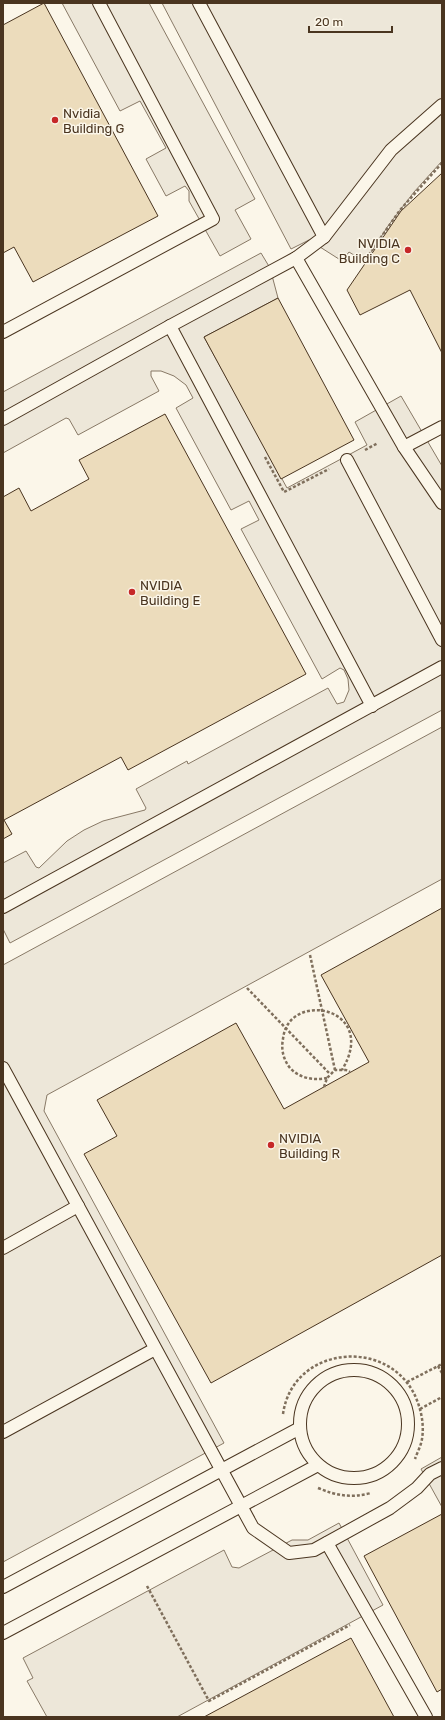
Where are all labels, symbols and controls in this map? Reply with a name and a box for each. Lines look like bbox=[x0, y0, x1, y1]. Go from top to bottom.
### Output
scale bar bbox=[309, 8, 392, 34]
text: 20 m bbox=[315, 15, 343, 29]
place label: Nvidia Building G bbox=[63, 106, 125, 137]
marker: Nvidia Building G bbox=[50, 115, 60, 125]
place label: NVIDIA Building C bbox=[339, 236, 400, 267]
marker: NVIDIA Building C bbox=[403, 245, 413, 255]
place label: NVIDIA Building E bbox=[140, 578, 201, 609]
marker: NVIDIA Building E bbox=[127, 587, 137, 597]
place label: NVIDIA Building R bbox=[279, 1131, 340, 1162]
marker: NVIDIA Building R bbox=[266, 1140, 276, 1150]

